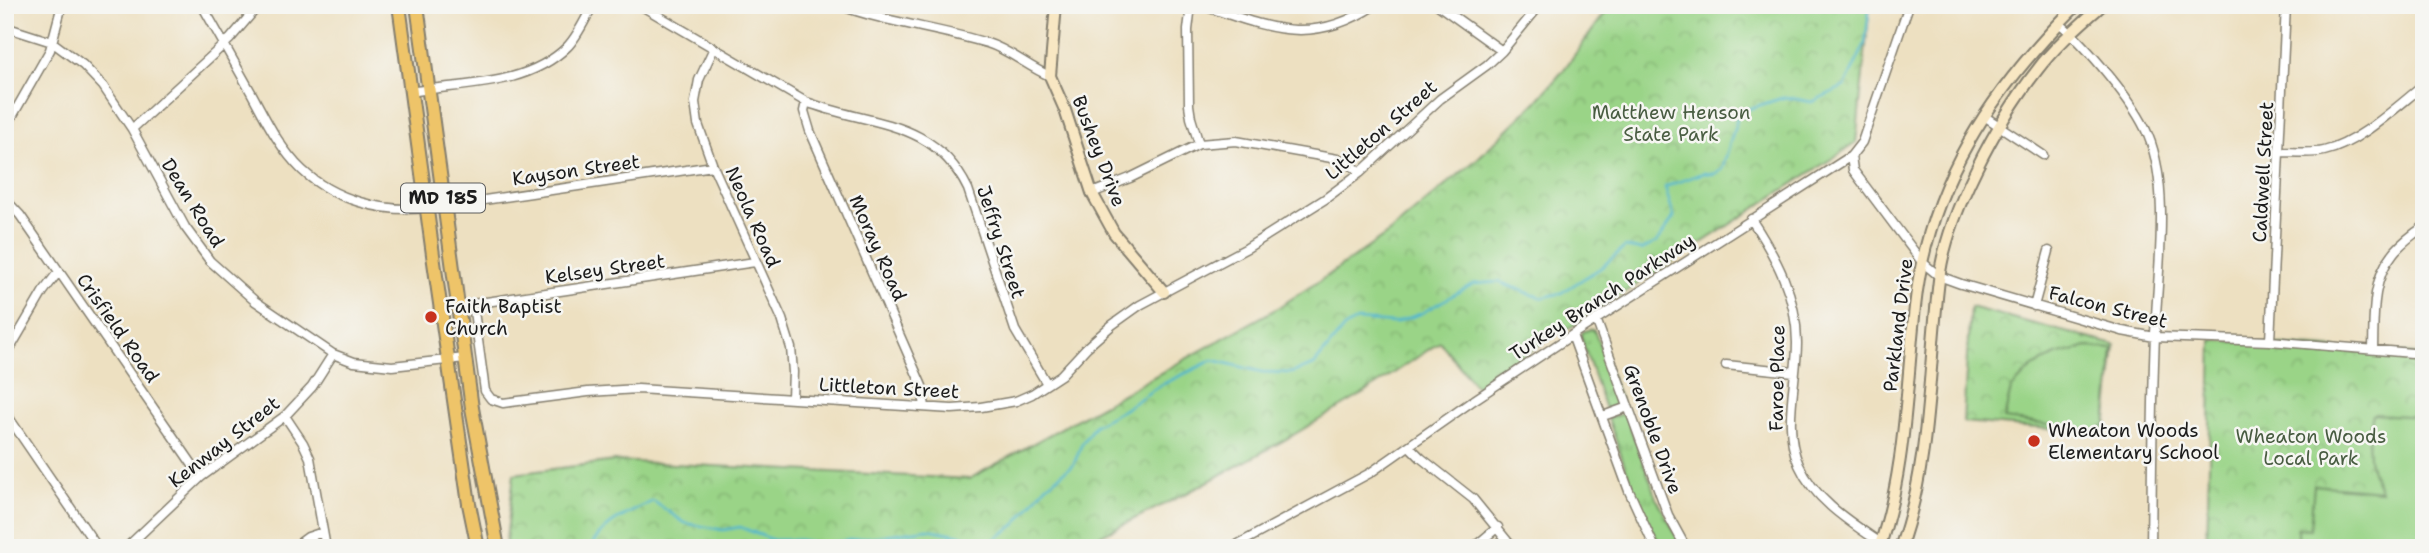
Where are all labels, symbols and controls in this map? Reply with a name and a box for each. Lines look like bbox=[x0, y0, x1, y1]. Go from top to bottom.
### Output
street label: Littleton Street bbox=[1320, 75, 1442, 185]
street label: Bushey Drive bbox=[1066, 92, 1132, 210]
park label: Matthew Henson State Park bbox=[1592, 100, 1750, 147]
street label: Caldwell Street bbox=[2247, 101, 2279, 243]
street label: Kayson Street bbox=[511, 149, 641, 191]
street label: Dean Road bbox=[156, 154, 230, 252]
street label: Neola Road bbox=[720, 163, 786, 271]
street label: Jeffry Street bbox=[971, 182, 1031, 302]
road number: MD 185 bbox=[401, 183, 485, 212]
street label: Moray Road bbox=[843, 191, 913, 305]
street label: Turkey Branch Parkway bbox=[1505, 228, 1699, 366]
street label: Kelsey Street bbox=[543, 248, 667, 290]
street label: Parkland Drive bbox=[1877, 257, 1919, 393]
street label: Crisfield Road bbox=[71, 268, 165, 388]
street label: Falcon Street bbox=[2046, 280, 2170, 334]
place label: Faith Baptist Church bbox=[445, 294, 562, 341]
marker: Faith Baptist Church bbox=[423, 309, 439, 325]
street label: Faroe Place bbox=[1764, 325, 1790, 431]
street label: Grenoble Drive bbox=[1618, 361, 1688, 497]
street label: Littleton Street bbox=[818, 372, 960, 404]
street label: Kenway Street bbox=[163, 391, 285, 493]
place label: Wheaton Woods Elementary School bbox=[2048, 418, 2219, 465]
park label: Wheaton Woods Local Park bbox=[2236, 424, 2386, 471]
marker: Wheaton Woods Elementary School bbox=[2026, 433, 2042, 449]

